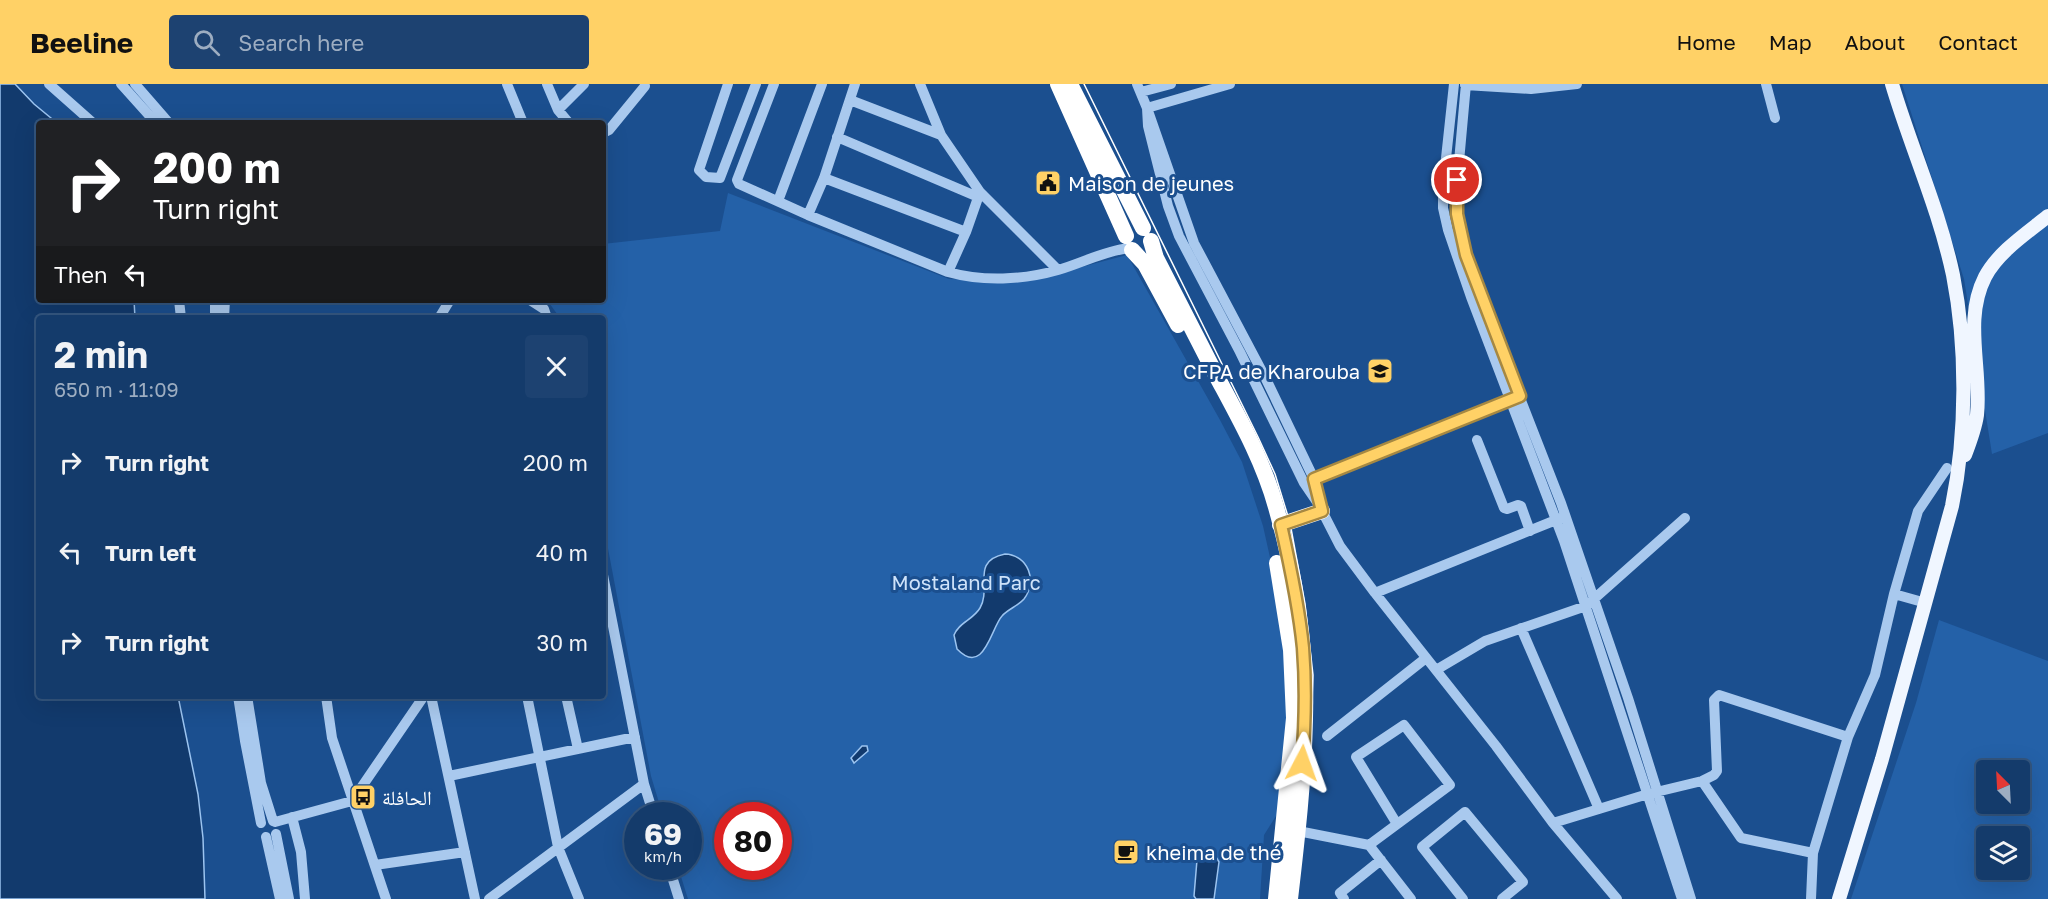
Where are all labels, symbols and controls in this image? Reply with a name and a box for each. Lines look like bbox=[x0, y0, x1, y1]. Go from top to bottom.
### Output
search box bbox=[169, 15, 589, 69]
text: Beeline bbox=[30, 26, 133, 59]
icon: search bbox=[190, 26, 223, 59]
text: Search here bbox=[238, 29, 364, 56]
text: Home bbox=[1676, 29, 1736, 55]
text: Map bbox=[1769, 29, 1812, 55]
text: About bbox=[1845, 29, 1905, 55]
text: Contact bbox=[1938, 29, 2018, 55]
text: 200 m bbox=[153, 142, 280, 192]
icon: right bbox=[54, 144, 132, 222]
pin bbox=[1431, 154, 1482, 205]
icon: arrive bbox=[1440, 163, 1473, 196]
public building icon: Maison de jeunes bbox=[1033, 168, 1063, 198]
place label: Maison de jeunes bbox=[1068, 171, 1234, 195]
text: Turn right bbox=[153, 193, 279, 225]
icon: left bbox=[119, 258, 152, 291]
text: Then bbox=[54, 261, 107, 288]
text: 2 min bbox=[54, 333, 148, 376]
button: close bbox=[525, 335, 588, 398]
school or university icon: CFPA de Kharouba bbox=[1365, 356, 1395, 386]
place label: CFPA de Kharouba bbox=[1183, 359, 1360, 383]
text: 650 m · 11:09 bbox=[54, 377, 179, 401]
icon: right bbox=[54, 446, 87, 479]
text: Turn right bbox=[105, 449, 209, 476]
text: 200 m bbox=[523, 449, 588, 476]
icon: left bbox=[54, 536, 87, 569]
text: Turn left bbox=[105, 539, 196, 566]
text: 40 m bbox=[536, 539, 588, 566]
park label: Mostaland Parc bbox=[891, 570, 1041, 594]
icon: right bbox=[54, 626, 87, 659]
text: Turn right bbox=[105, 629, 209, 656]
text: 30 m bbox=[537, 629, 588, 656]
position arrow bbox=[1270, 731, 1334, 795]
north arrow bbox=[1976, 760, 2030, 814]
map controls bbox=[1976, 760, 2030, 880]
bus stop icon: الحافلة bbox=[348, 782, 378, 812]
place label: الحافلة bbox=[382, 785, 432, 809]
speed limit sign: 80 bbox=[714, 802, 792, 880]
text: 69 bbox=[644, 816, 682, 852]
button: layers bbox=[1976, 826, 2030, 880]
cafe icon: kheima de thé bbox=[1111, 837, 1141, 867]
place label: kheima de thé bbox=[1146, 840, 1281, 864]
text: km/h bbox=[644, 847, 682, 865]

